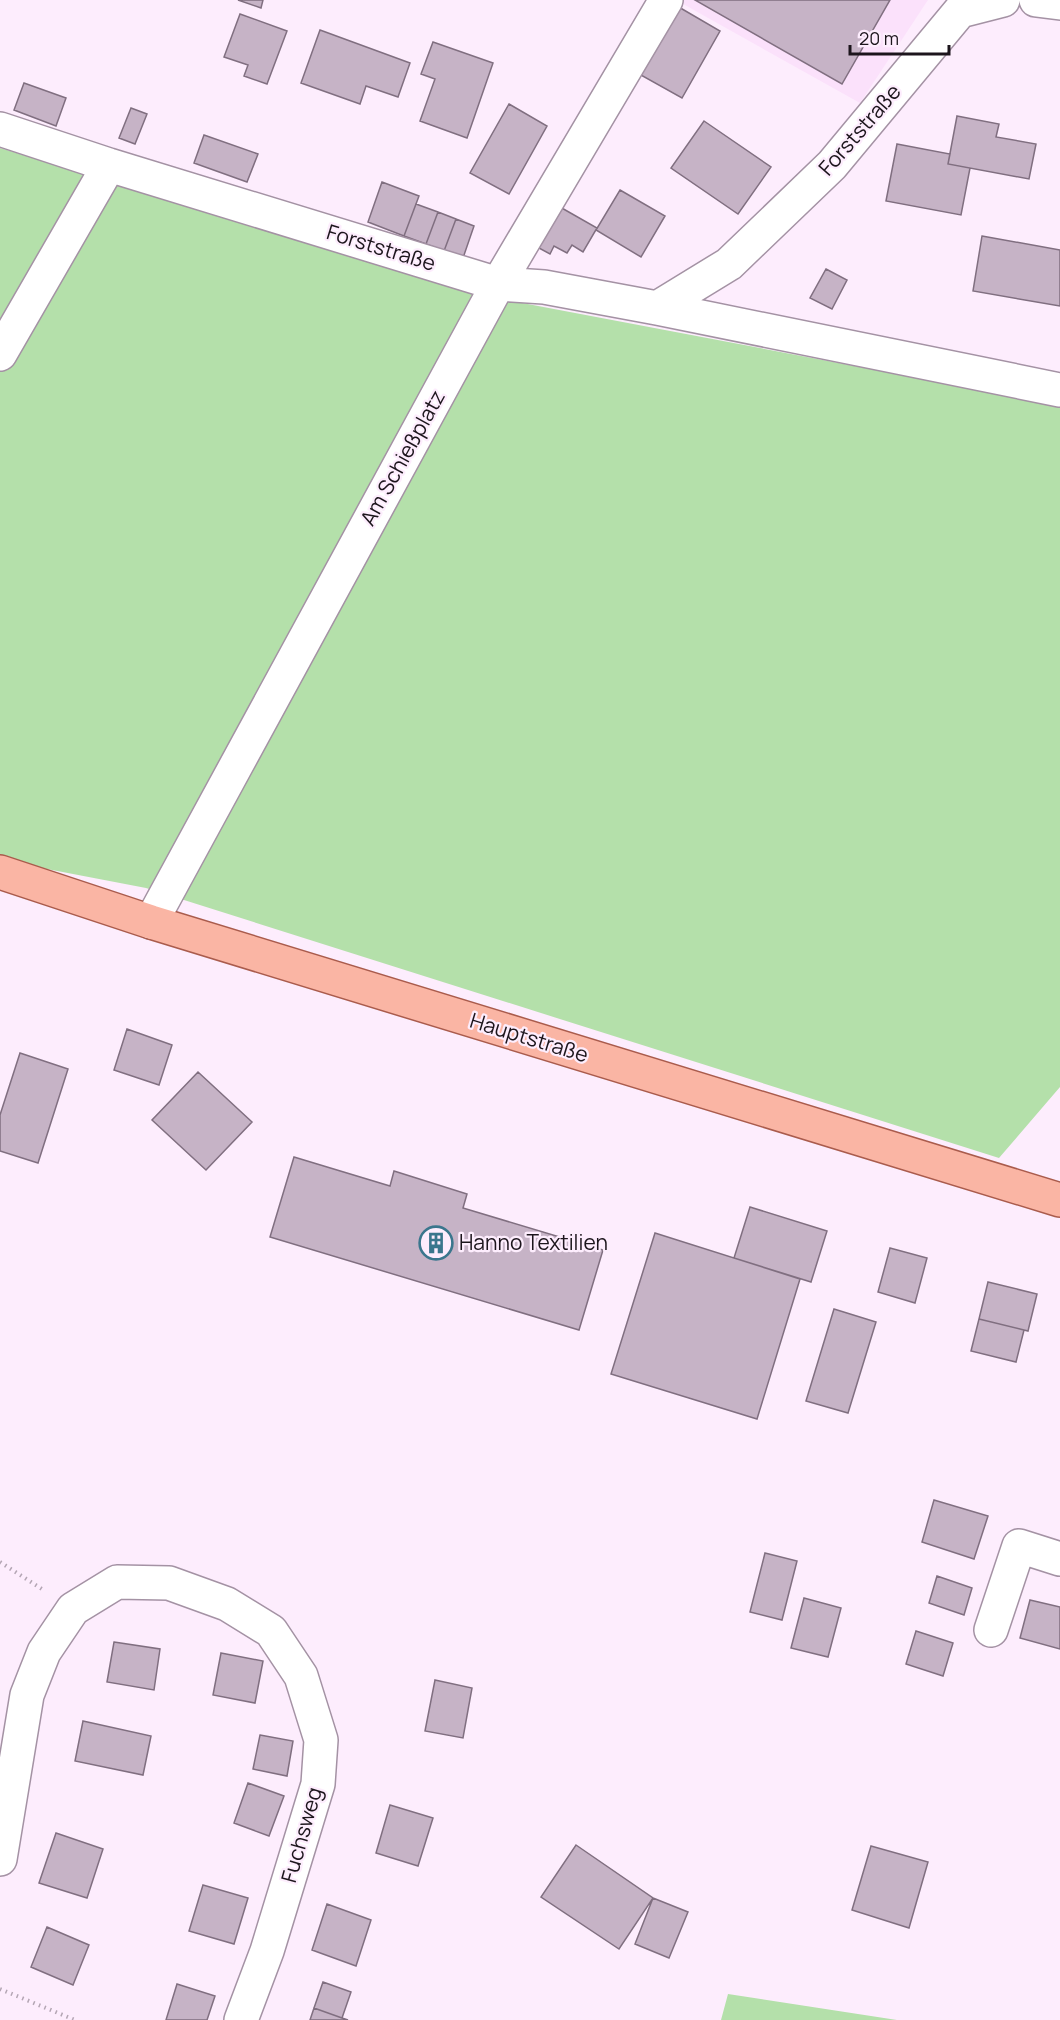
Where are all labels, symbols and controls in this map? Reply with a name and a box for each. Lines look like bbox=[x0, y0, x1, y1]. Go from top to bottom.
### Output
scale bar bbox=[850, 18, 949, 56]
text: 20 m bbox=[859, 26, 899, 50]
street label: Forststraße bbox=[812, 78, 907, 181]
street label: Forststraße bbox=[323, 217, 439, 277]
street label: Am Schießplatz bbox=[353, 385, 451, 530]
street label: Hauptstraße bbox=[467, 1006, 592, 1068]
building icon: Hanno Textilien bbox=[418, 1225, 454, 1261]
place label: Hanno Textilien bbox=[459, 1228, 608, 1256]
street label: Fuchsweg bbox=[274, 1784, 328, 1886]

